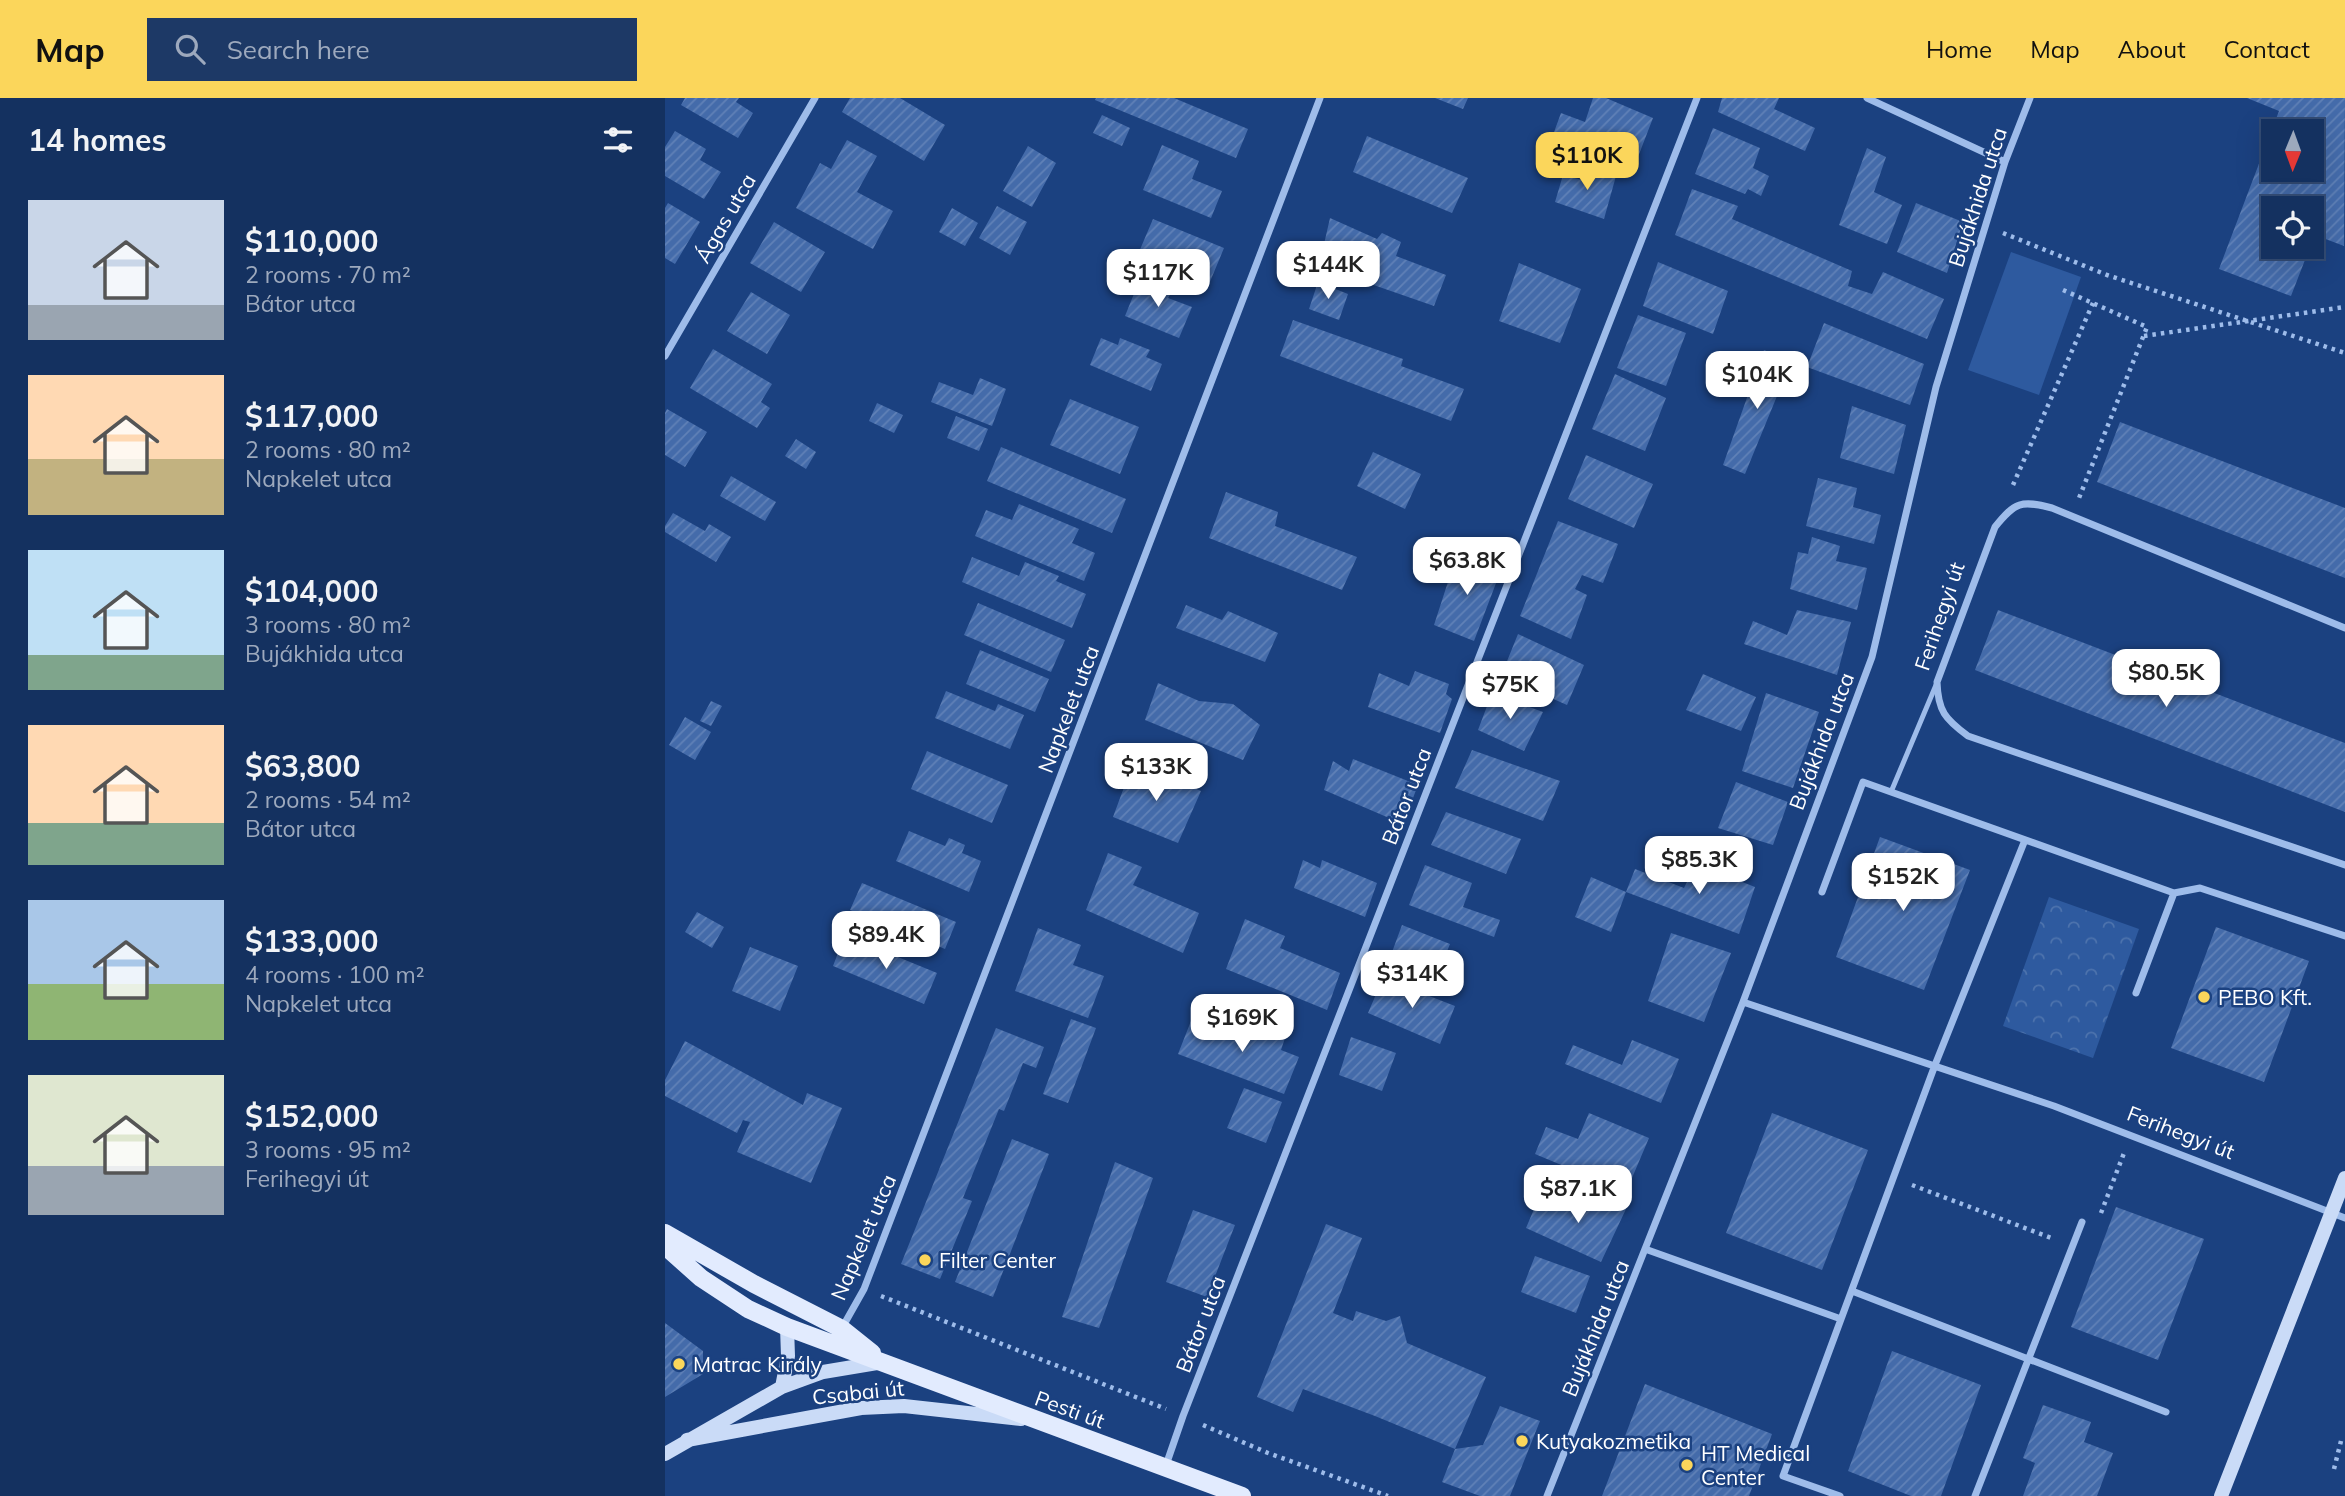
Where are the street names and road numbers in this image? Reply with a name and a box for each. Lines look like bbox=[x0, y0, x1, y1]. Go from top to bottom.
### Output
street label: Bujákhida utca bbox=[1942, 124, 2012, 270]
street label: Ágas utca bbox=[689, 169, 761, 267]
street label: Ferihegyi út bbox=[1908, 558, 1970, 674]
street label: Napkelet utca bbox=[1032, 642, 1104, 776]
street label: Bujákhida utca bbox=[1783, 669, 1859, 813]
street label: Bátor utca bbox=[1376, 744, 1436, 848]
street label: Ferihegyi út bbox=[2124, 1100, 2238, 1164]
street label: Napkelet utca bbox=[825, 1170, 901, 1304]
street label: Bujákhida utca bbox=[1556, 1256, 1634, 1400]
street label: Bátor utca bbox=[1170, 1272, 1230, 1376]
street label: Csabai út bbox=[811, 1374, 905, 1410]
street label: Pesti út bbox=[1032, 1384, 1108, 1434]

